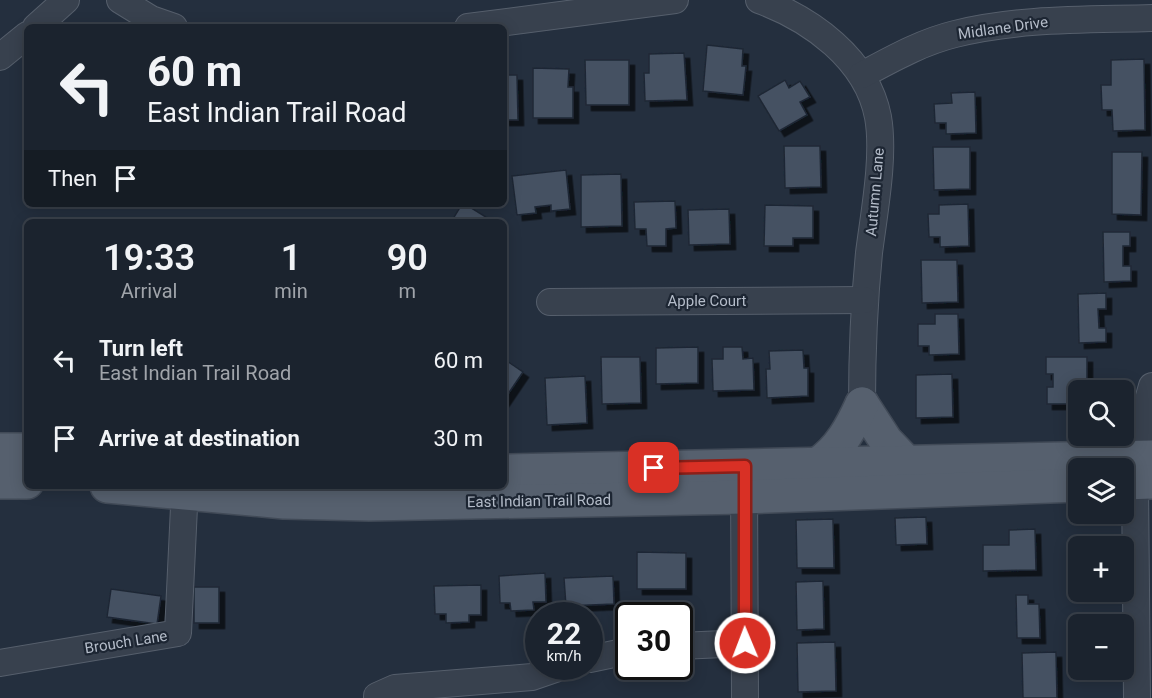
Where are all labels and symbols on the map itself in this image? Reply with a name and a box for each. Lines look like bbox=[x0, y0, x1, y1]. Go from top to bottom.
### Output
street label: Midlane Drive bbox=[957, 13, 1049, 43]
street label: Autumn Lane bbox=[862, 147, 888, 237]
street label: Apple Court bbox=[668, 292, 747, 310]
pin bbox=[628, 442, 679, 493]
street label: East Indian Trail Road bbox=[467, 491, 611, 511]
speed limit sign: 30 bbox=[615, 602, 693, 680]
position arrow bbox=[713, 611, 777, 675]
street label: Brouch Lane bbox=[83, 627, 169, 657]

